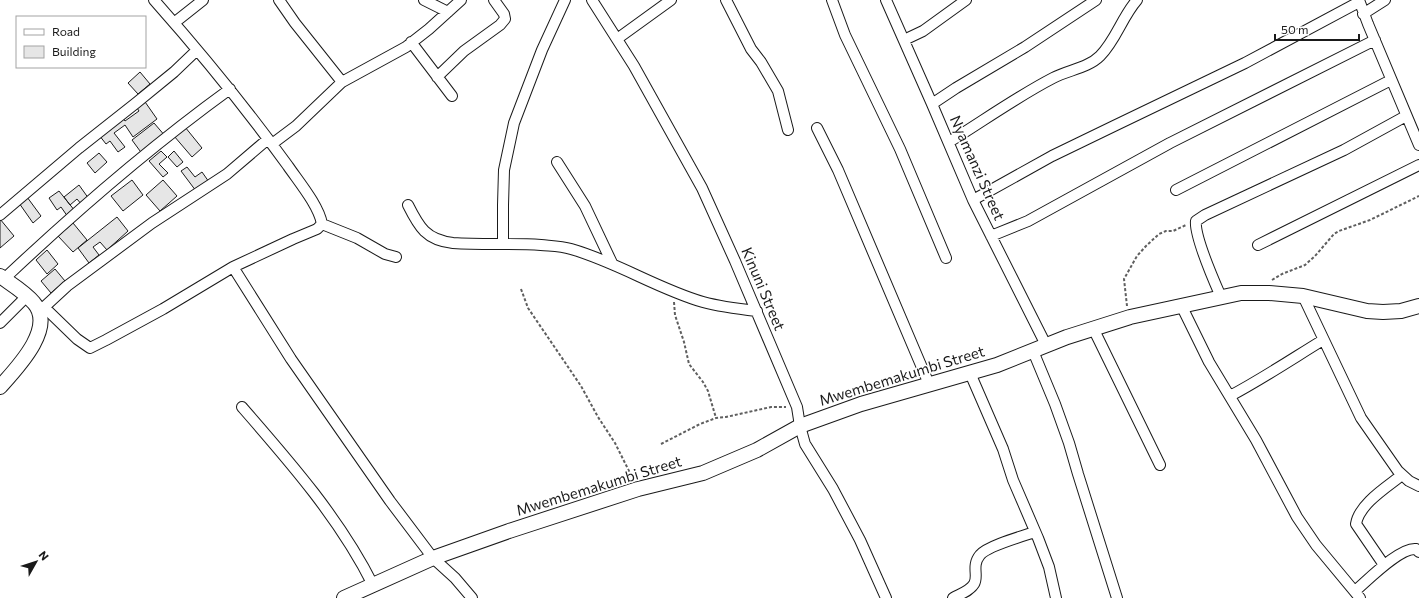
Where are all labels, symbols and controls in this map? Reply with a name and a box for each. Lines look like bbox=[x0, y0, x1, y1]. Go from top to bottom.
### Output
legend bbox=[16, 16, 146, 68]
scale bar bbox=[1275, 16, 1359, 42]
text: 50 m bbox=[1281, 22, 1309, 36]
text: Road bbox=[52, 24, 80, 38]
text: Building bbox=[52, 44, 96, 58]
street label: Nyamanzi Street bbox=[947, 112, 1009, 223]
street label: Kinuni Street bbox=[738, 244, 790, 333]
street label: Mwembemakumbi Street bbox=[817, 341, 987, 409]
street label: Mwembemakumbi Street bbox=[514, 451, 684, 519]
north arrow bbox=[16, 542, 56, 582]
text: N bbox=[37, 548, 52, 563]

